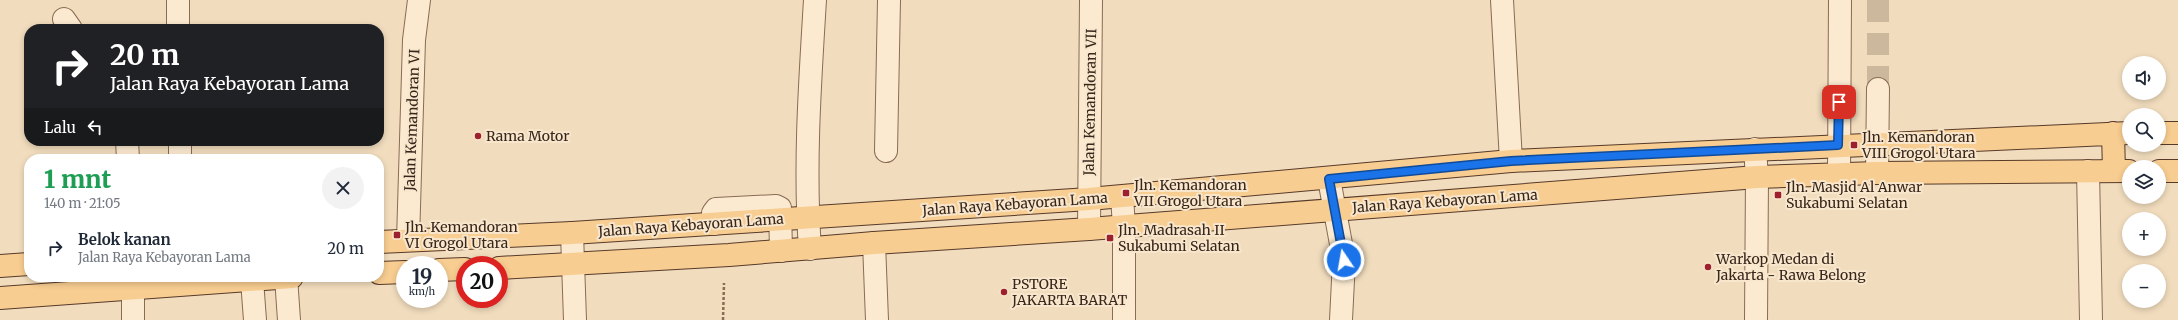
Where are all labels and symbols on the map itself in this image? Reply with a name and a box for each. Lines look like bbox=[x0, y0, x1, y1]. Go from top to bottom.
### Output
street label: Jalan Kemandoran VII bbox=[1080, 28, 1100, 177]
street label: Jalan Kemandoran VI bbox=[400, 49, 423, 192]
pin bbox=[1822, 85, 1856, 119]
place label: Rama Motor bbox=[486, 127, 570, 145]
place label: Jln. Kemandoran VIII Grogol Utara bbox=[1861, 128, 1976, 162]
marker: Rama Motor bbox=[473, 131, 483, 141]
marker: Jln. Kemandoran VIII Grogol Utara bbox=[1849, 140, 1859, 150]
place label: Jln. Kemandoran VII Grogol Utara bbox=[1133, 176, 1247, 210]
place label: Jln. Masjid Al Anwar Sukabumi Selatan bbox=[1785, 178, 1922, 212]
street label: Jalan Raya Kebayoran Lama bbox=[1351, 186, 1539, 217]
marker: Jln. Kemandoran VII Grogol Utara bbox=[1121, 188, 1131, 198]
street label: Jalan Raya Kebayoran Lama bbox=[921, 189, 1109, 220]
marker: Jln. Masjid Al Anwar Sukabumi Selatan bbox=[1773, 190, 1783, 200]
street label: Jalan Raya Kebayoran Lama bbox=[597, 210, 785, 241]
place label: Jln. Kemandoran VI Grogol Utara bbox=[404, 218, 518, 252]
place label: Jln. Madrasah II Sukabumi Selatan bbox=[1117, 221, 1240, 255]
marker: Jln. Kemandoran VI Grogol Utara bbox=[392, 230, 402, 240]
marker: Jln. Madrasah II Sukabumi Selatan bbox=[1105, 233, 1115, 243]
position arrow bbox=[1323, 239, 1365, 281]
place label: Warkop Medan di Jakarta - Rawa Belong bbox=[1715, 250, 1866, 284]
speed limit sign: 20 bbox=[456, 256, 508, 308]
marker: Warkop Medan di Jakarta - Rawa Belong bbox=[1703, 262, 1713, 272]
place label: PSTORE JAKARTA BARAT bbox=[1011, 275, 1127, 309]
marker: PSTORE JAKARTA BARAT bbox=[999, 287, 1009, 297]

